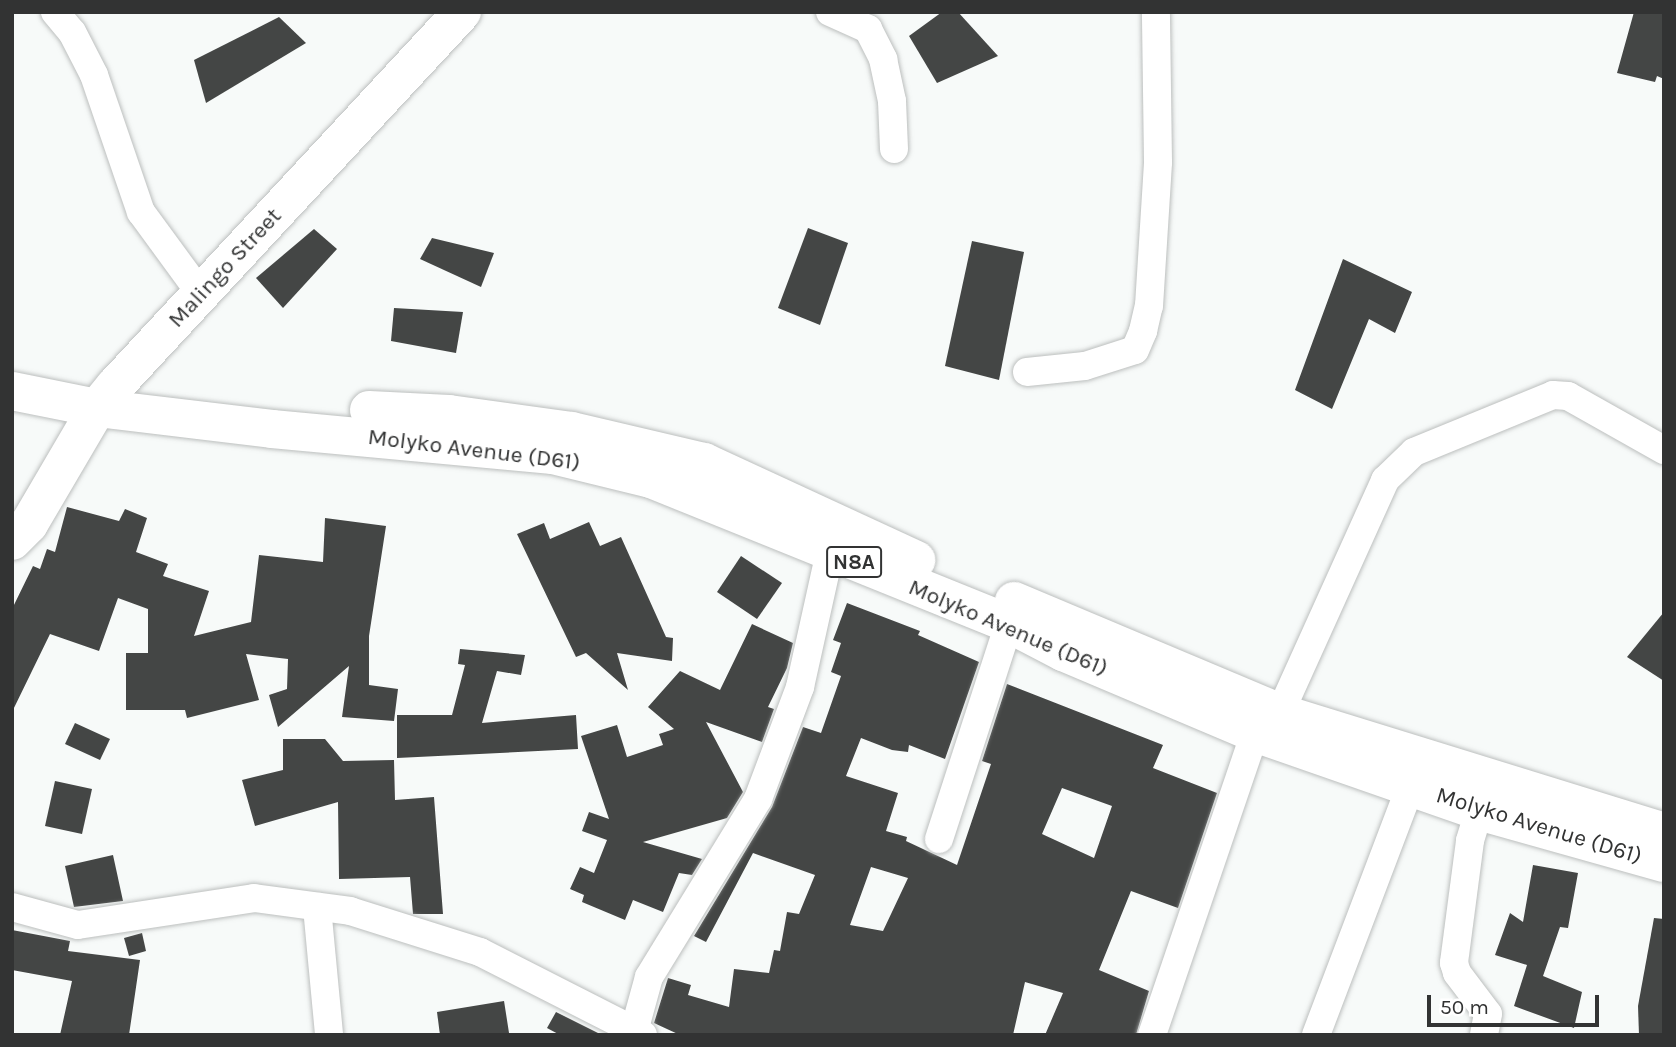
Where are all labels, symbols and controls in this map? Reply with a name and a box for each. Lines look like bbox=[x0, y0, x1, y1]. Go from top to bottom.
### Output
street label: Malingo Street bbox=[163, 202, 287, 334]
street label: Molyko Avenue (D61) bbox=[366, 423, 582, 477]
road number: N8A bbox=[826, 544, 882, 580]
street label: Molyko Avenue (D61) bbox=[904, 574, 1112, 682]
street label: Molyko Avenue (D61) bbox=[1433, 782, 1645, 870]
scale bar bbox=[1431, 981, 1602, 1025]
text: 50 m bbox=[1440, 995, 1489, 1019]

